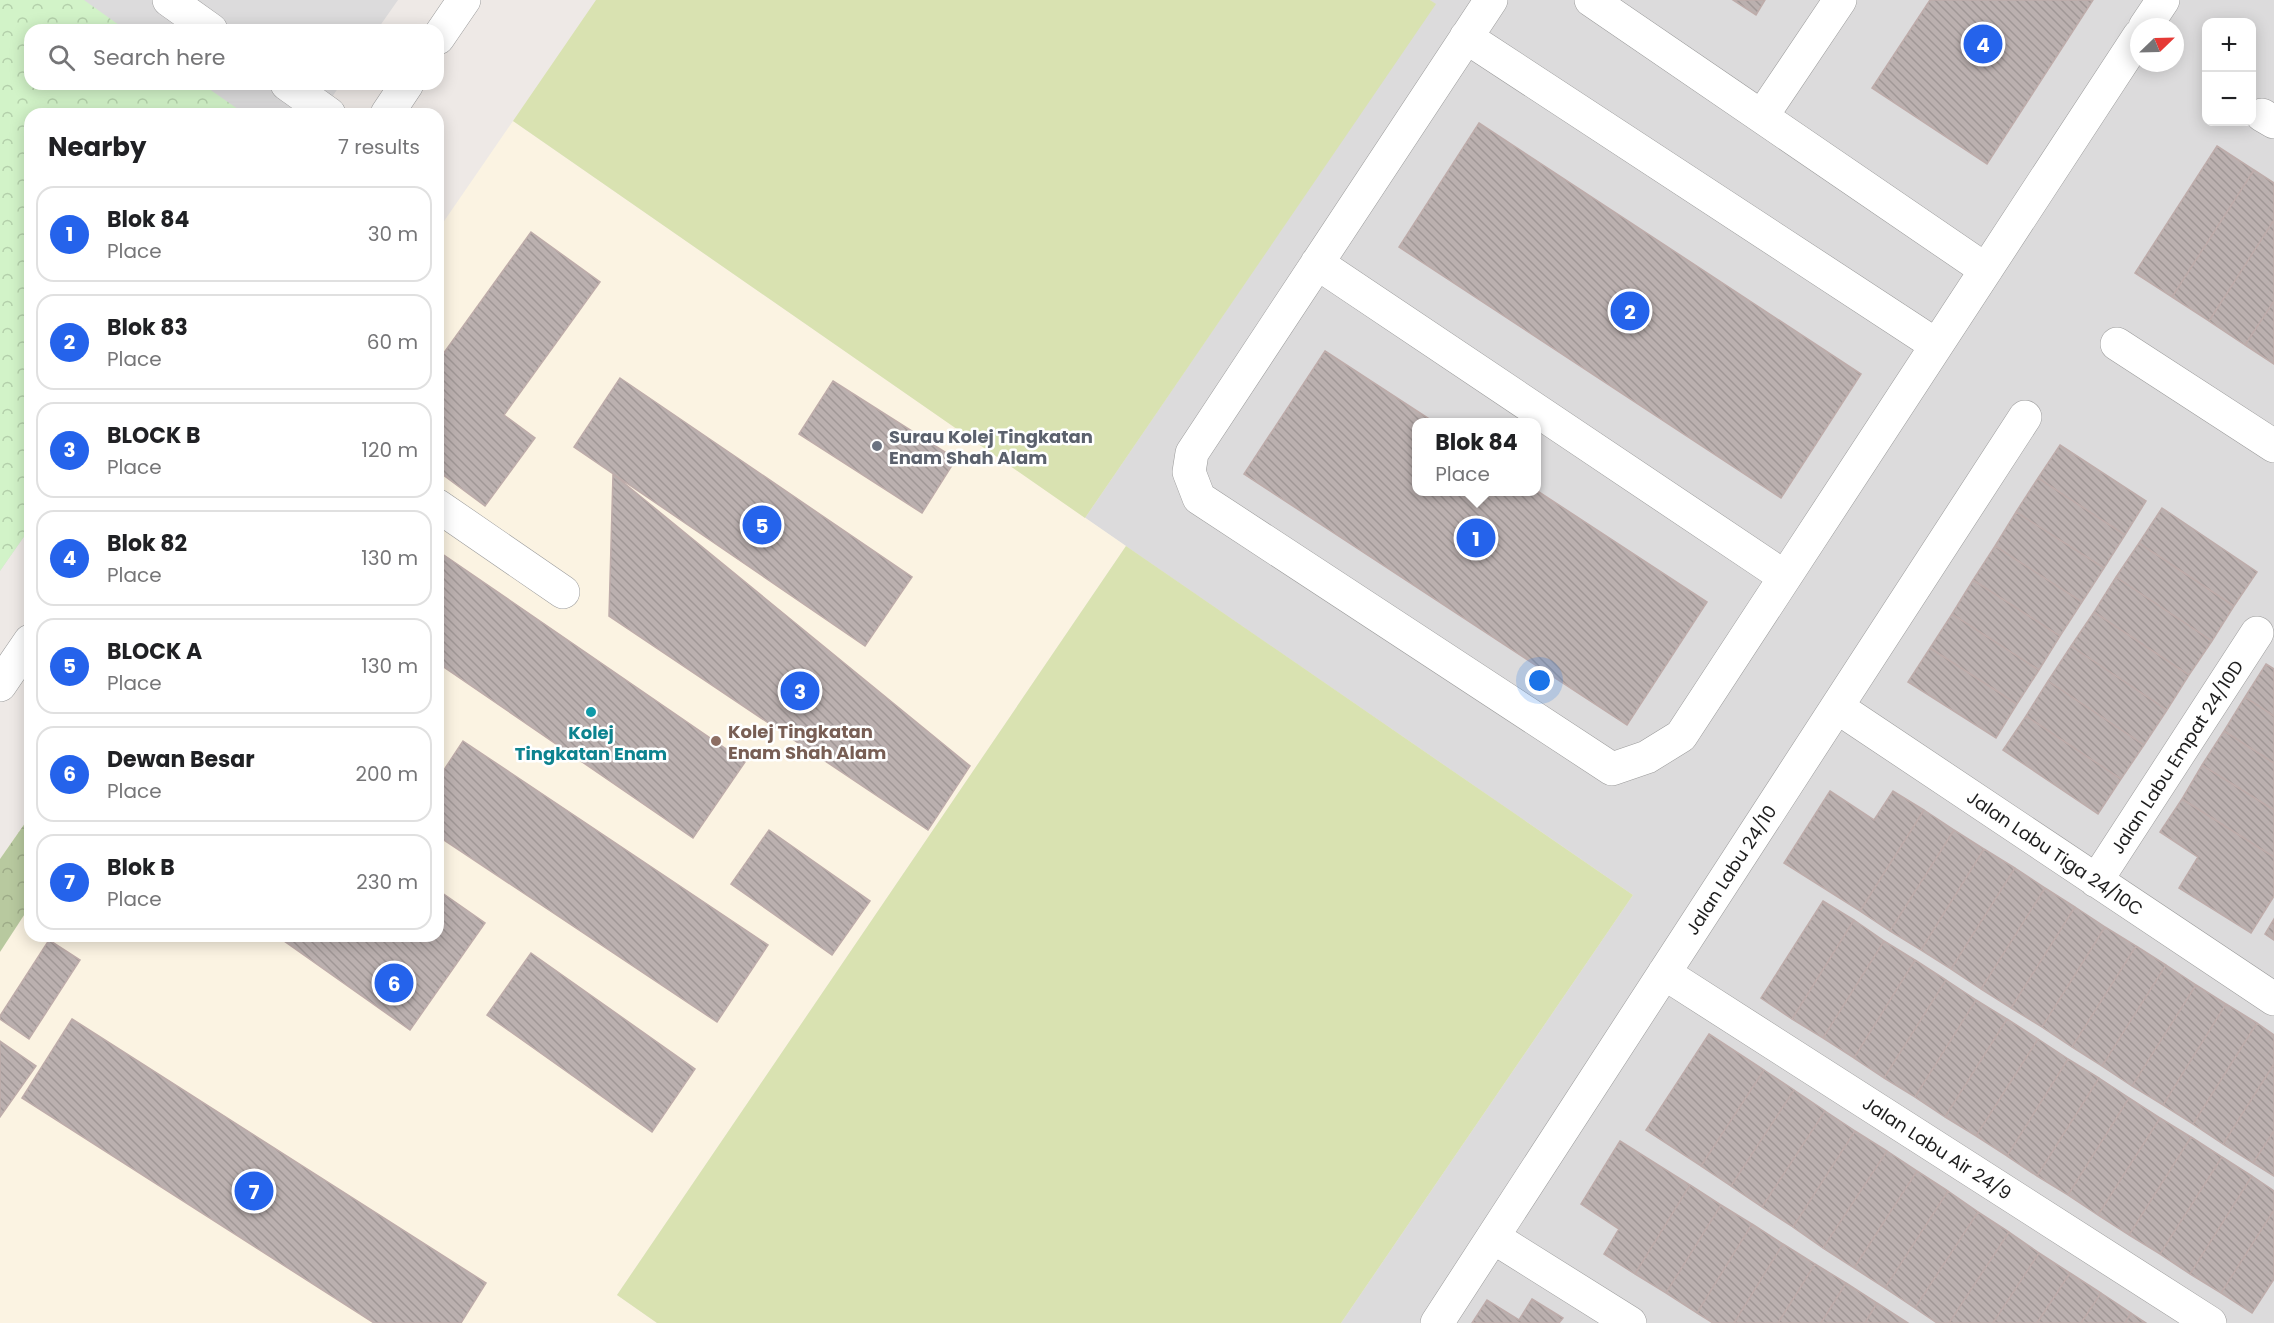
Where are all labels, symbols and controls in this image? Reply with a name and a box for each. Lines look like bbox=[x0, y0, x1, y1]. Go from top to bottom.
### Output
north arrow bbox=[2130, 18, 2184, 72]
map controls bbox=[2202, 18, 2256, 126]
button: + bbox=[2202, 18, 2256, 72]
pin: 4 bbox=[1964, 22, 2002, 66]
search box bbox=[24, 24, 444, 90]
icon: search bbox=[45, 41, 78, 74]
text: Search here bbox=[93, 42, 226, 73]
button: − bbox=[2202, 72, 2256, 126]
text: Nearby bbox=[48, 129, 146, 165]
text: 7 results bbox=[338, 133, 420, 161]
text: Blok 84 bbox=[107, 204, 189, 235]
text: 1 bbox=[66, 220, 73, 248]
text: 30 m bbox=[368, 220, 418, 248]
text: Place bbox=[107, 237, 162, 265]
pin: 2 bbox=[1610, 288, 1650, 334]
text: Blok 83 bbox=[107, 312, 188, 343]
text: 2 bbox=[64, 328, 75, 356]
text: 60 m bbox=[367, 328, 418, 356]
text: Place bbox=[107, 345, 162, 373]
popup bbox=[1412, 418, 1541, 496]
text: BLOCK B bbox=[107, 420, 201, 451]
place label: Surau Kolej Tingkatan Enam Shah Alam bbox=[889, 424, 1093, 470]
text: Blok 84 bbox=[1435, 427, 1518, 458]
text: 3 bbox=[63, 436, 76, 464]
text: 120 m bbox=[362, 436, 418, 464]
marker: Surau Kolej Tingkatan Enam Shah Alam bbox=[870, 439, 884, 453]
text: Place bbox=[107, 453, 162, 481]
text: Place bbox=[1435, 460, 1490, 488]
pin: 5 bbox=[742, 502, 782, 548]
pin: 1 bbox=[1456, 516, 1496, 560]
text: Blok 82 bbox=[107, 528, 187, 559]
text: 4 bbox=[63, 544, 76, 572]
text: 130 m bbox=[361, 544, 418, 572]
text: Place bbox=[107, 561, 162, 589]
text: BLOCK A bbox=[107, 636, 202, 667]
text: 5 bbox=[63, 652, 76, 680]
text: 130 m bbox=[361, 652, 418, 680]
street label: Jalan Labu Empat 24/10D bbox=[2105, 655, 2249, 859]
your location bbox=[1525, 666, 1554, 695]
pin: 3 bbox=[780, 668, 820, 714]
text: Place bbox=[107, 669, 162, 697]
marker: Kolej Tingkatan Enam bbox=[584, 705, 598, 719]
place label: Kolej Tingkatan Enam Shah Alam bbox=[728, 719, 886, 765]
place label: Kolej Tingkatan Enam bbox=[515, 720, 667, 766]
marker: Kolej Tingkatan Enam Shah Alam bbox=[709, 734, 723, 748]
text: Dewan Besar bbox=[107, 744, 255, 775]
text: 6 bbox=[63, 760, 76, 788]
text: 200 m bbox=[355, 760, 418, 788]
text: Place bbox=[107, 777, 162, 805]
street label: Jalan Labu Tiga 24/10C bbox=[1962, 785, 2148, 921]
street label: Jalan Labu 24/10 bbox=[1680, 800, 1782, 940]
text: Blok B bbox=[107, 852, 175, 883]
text: 7 bbox=[64, 868, 75, 896]
text: 230 m bbox=[356, 868, 418, 896]
text: Place bbox=[107, 885, 162, 913]
pin: 6 bbox=[374, 960, 414, 1006]
street label: Jalan Labu Air 24/9 bbox=[1858, 1090, 2016, 1206]
pin: 7 bbox=[234, 1168, 274, 1214]

